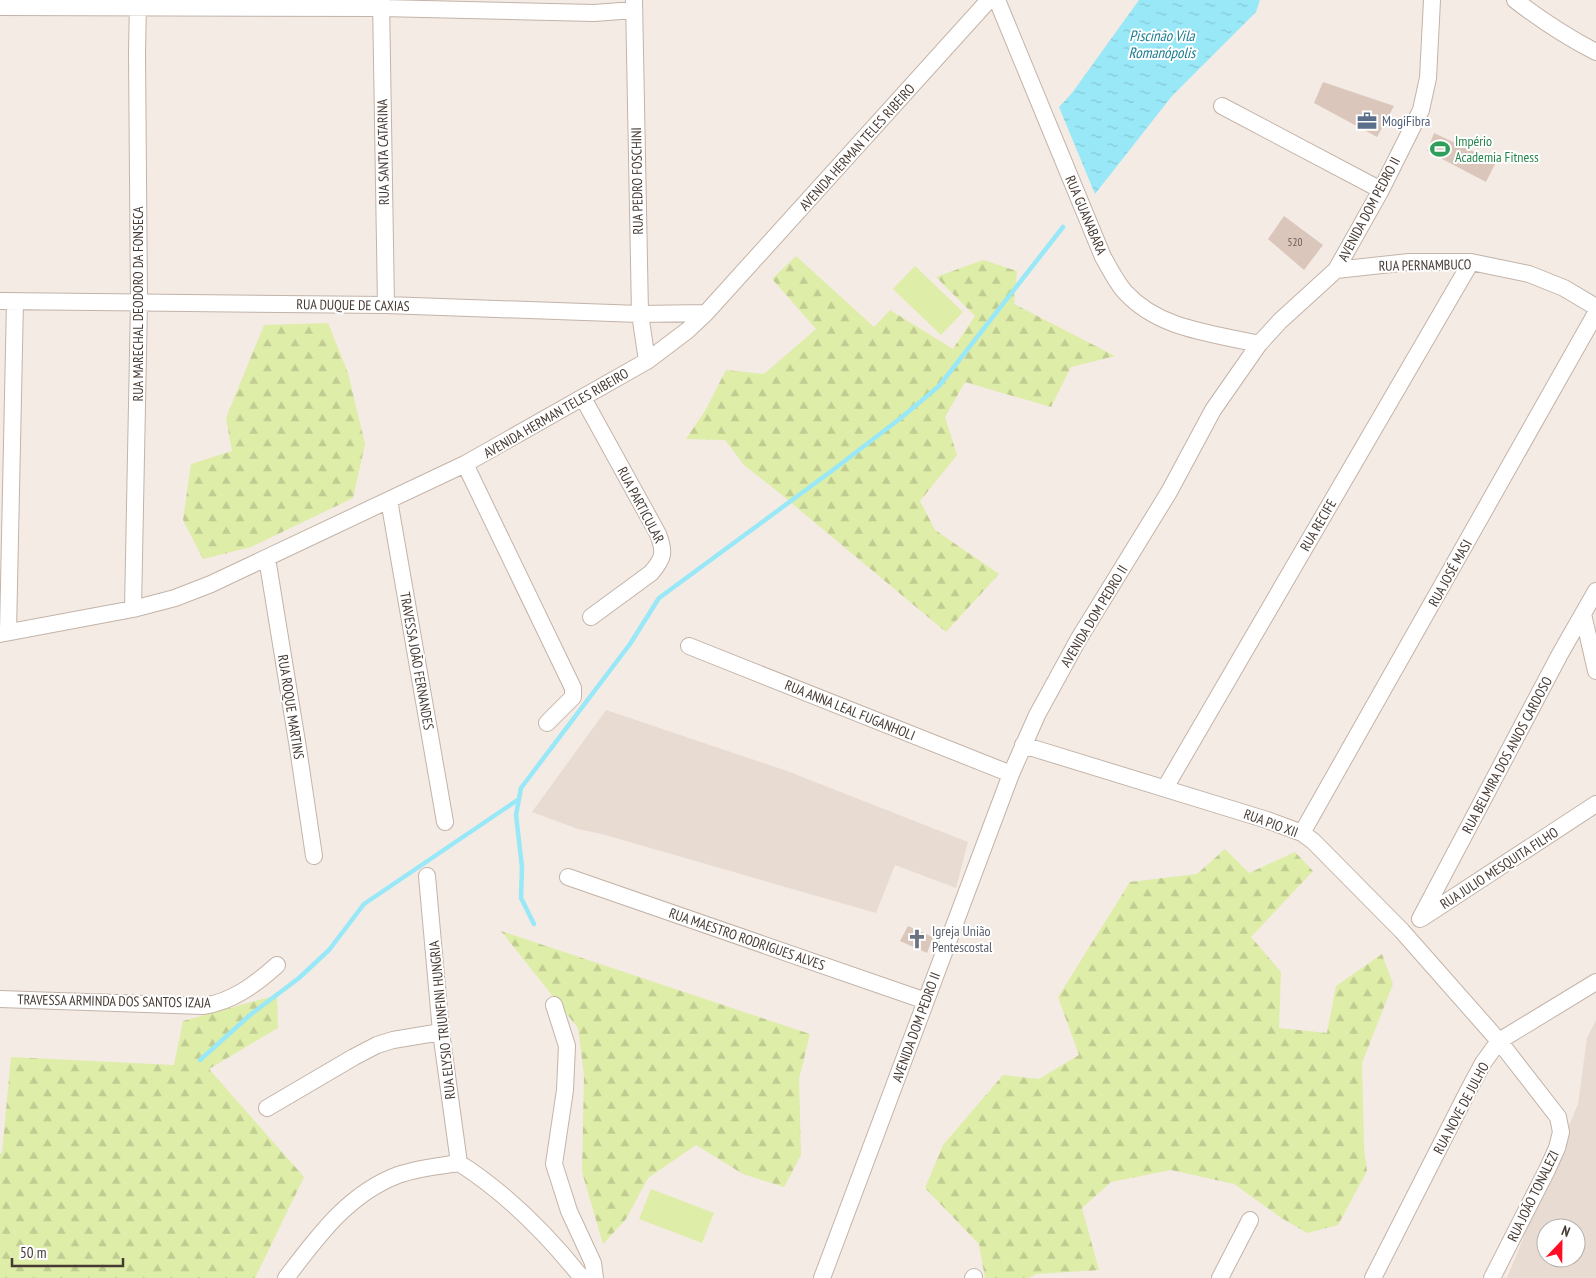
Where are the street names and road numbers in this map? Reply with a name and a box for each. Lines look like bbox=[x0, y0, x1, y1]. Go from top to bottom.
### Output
street label: AVENIDA HERMAN TELES RIBEIRO bbox=[795, 80, 919, 214]
street label: RUA SANTA CATARINA bbox=[373, 98, 393, 205]
street label: RUA PEDRO FOSCHINI bbox=[627, 127, 647, 235]
street label: AVENIDA DOM PEDRO II bbox=[1334, 154, 1404, 264]
street label: RUA GUANABARA bbox=[1061, 173, 1111, 258]
street label: RUA MARECHAL DEODORO DA FONSECA bbox=[129, 206, 147, 402]
street label: RUA PERNAMBUCO bbox=[1378, 255, 1472, 275]
street label: RUA DUQUE DE CAXIAS bbox=[296, 295, 410, 315]
street label: AVENIDA HERMAN TELES RIBEIRO bbox=[480, 364, 632, 462]
street label: RUA PARTICULAR bbox=[613, 464, 669, 546]
street label: RUA RECIFE bbox=[1296, 496, 1340, 554]
street label: RUA JOSÉ MASI bbox=[1424, 536, 1476, 610]
street label: AVENIDA DOM PEDRO II bbox=[1057, 562, 1131, 670]
street label: TRAVESSA JOÃO FERNANDES bbox=[396, 591, 438, 731]
street label: RUA ROQUE MARTINS bbox=[274, 653, 308, 761]
street label: RUA BELMIRA DOS ANJOS CARDOSO bbox=[1458, 673, 1556, 837]
street label: RUA ANNA LEAL FUGANHOLI bbox=[782, 676, 918, 744]
street label: RUA PIO XII bbox=[1241, 805, 1301, 841]
street label: RUA JULIO MESQUITA FILHO bbox=[1436, 823, 1562, 913]
street label: RUA MAESTRO RODRIGUES ALVES bbox=[667, 904, 827, 974]
street label: RUA ELYSIO TRIUNFINI HUNGRIA bbox=[425, 939, 459, 1100]
street label: AVENIDA DOM PEDRO II bbox=[888, 970, 944, 1084]
street label: TRAVESSA ARMINDA DOS SANTOS IZAJA bbox=[17, 990, 211, 1012]
street label: RUA NOVE DE JULHO bbox=[1429, 1059, 1493, 1157]
street label: RUA JOÃO TONALEZI bbox=[1503, 1147, 1563, 1245]

